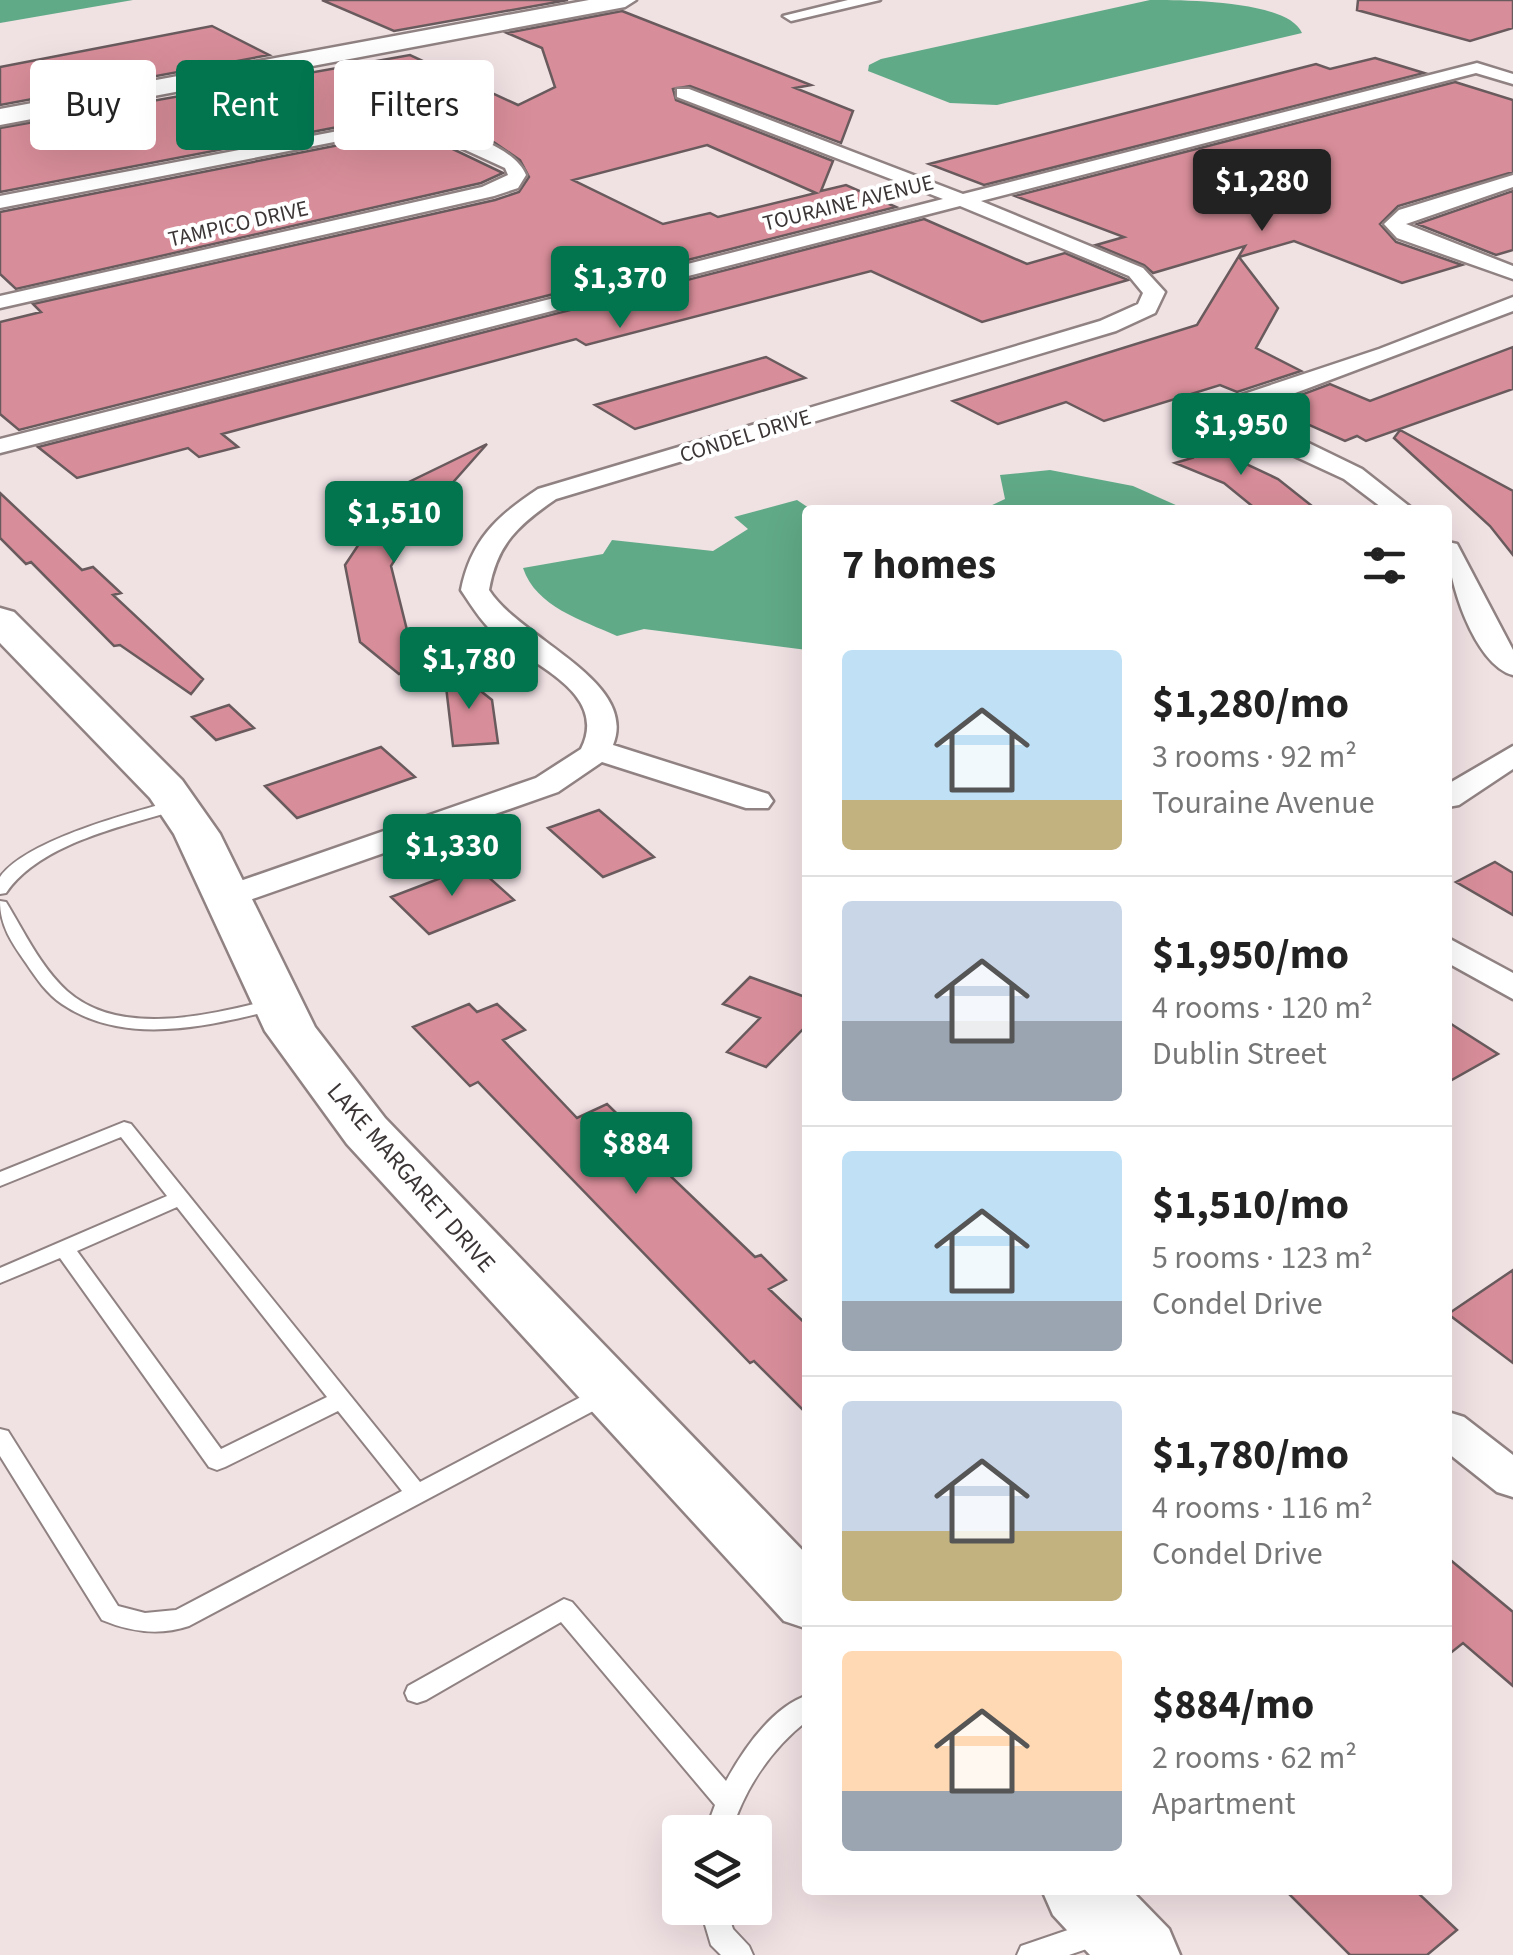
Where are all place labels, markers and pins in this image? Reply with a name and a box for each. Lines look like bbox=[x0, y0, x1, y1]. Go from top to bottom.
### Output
pin: $1,280 bbox=[1181, 149, 1343, 234]
pin: $1,370 bbox=[539, 246, 701, 331]
pin: $1,950 bbox=[1160, 393, 1322, 478]
pin: $1,510 bbox=[313, 481, 475, 566]
pin: $1,780 bbox=[388, 627, 550, 712]
pin: $1,330 bbox=[371, 814, 533, 899]
pin: $884 bbox=[577, 1112, 695, 1197]

